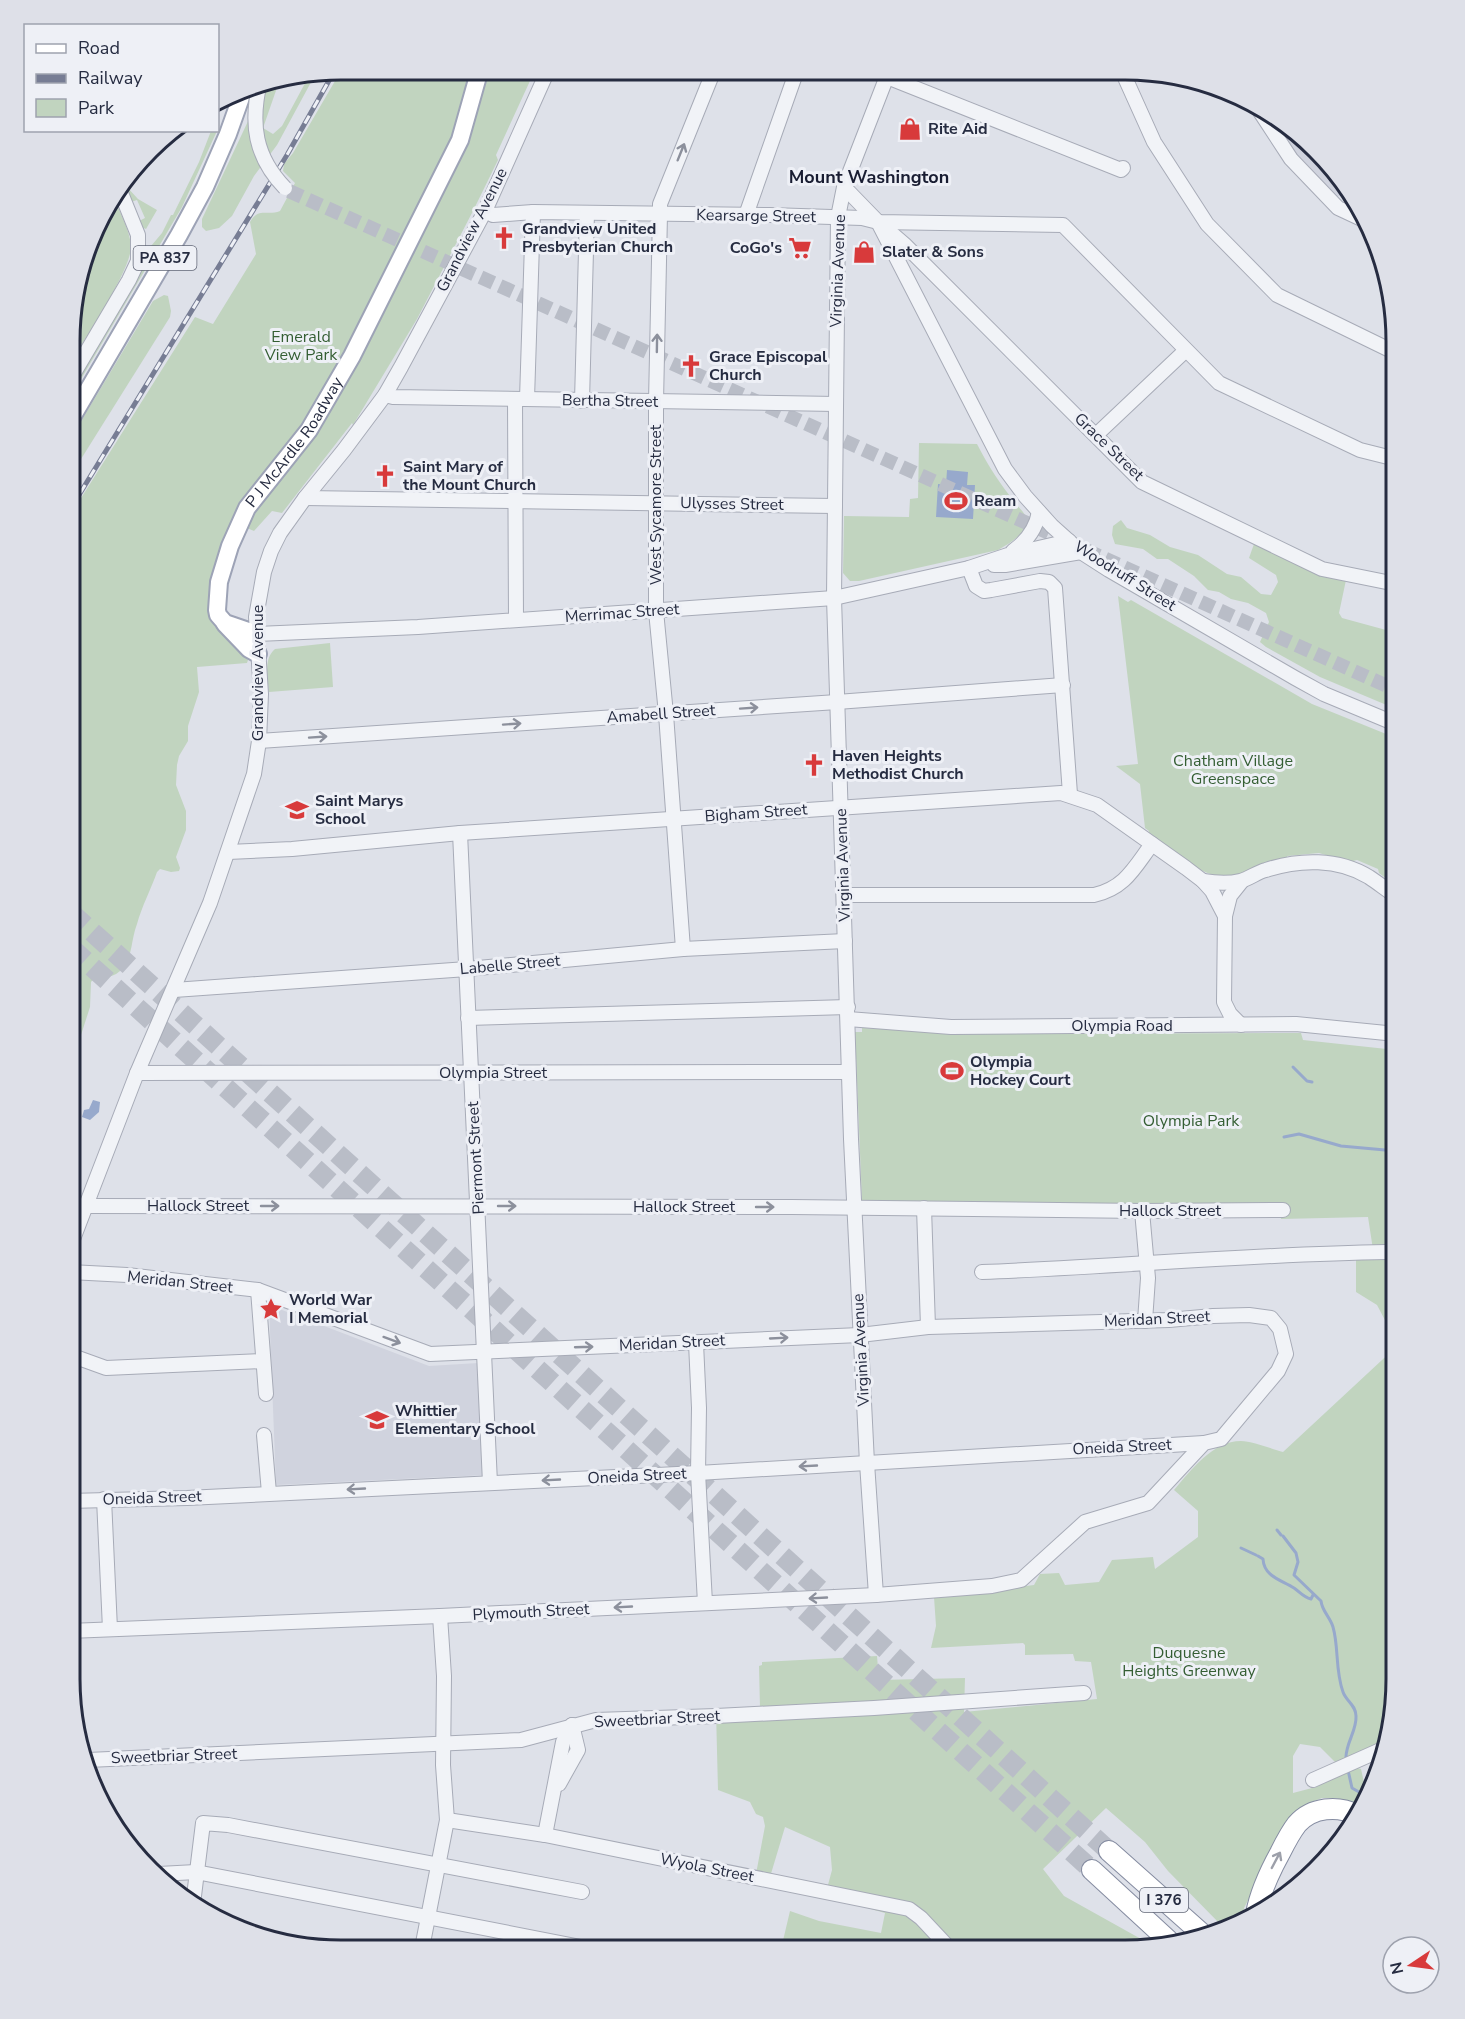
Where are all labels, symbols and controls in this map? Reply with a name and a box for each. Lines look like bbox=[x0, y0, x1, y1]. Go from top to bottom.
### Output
legend bbox=[24, 24, 219, 132]
text: Road bbox=[78, 36, 120, 60]
text: Railway bbox=[78, 66, 143, 90]
text: Park bbox=[78, 96, 115, 120]
shop icon: Rite Aid bbox=[897, 116, 923, 142]
place label: Rite Aid bbox=[928, 118, 988, 140]
one-way arrow bbox=[676, 143, 687, 162]
street label: Grandview Avenue bbox=[431, 164, 513, 296]
district label: Mount Washington bbox=[789, 165, 949, 189]
street label: Kearsarge Street bbox=[696, 204, 817, 228]
street label: Virginia Avenue bbox=[825, 214, 851, 329]
place label: Grandview United Presbyterian Church bbox=[522, 218, 673, 258]
church icon: Grandview United Presbyterian Church bbox=[491, 225, 517, 251]
supermarket icon: CoGo's bbox=[787, 235, 813, 261]
place label: CoGo's bbox=[730, 237, 782, 259]
shop icon: Slater & Sons bbox=[851, 239, 877, 265]
place label: Slater & Sons bbox=[882, 241, 984, 263]
road number: PA 837 bbox=[134, 246, 196, 270]
park label: Emerald View Park bbox=[264, 326, 338, 366]
one-way arrow bbox=[652, 334, 663, 354]
place label: Grace Episcopal Church bbox=[709, 346, 827, 386]
church icon: Grace Episcopal Church bbox=[678, 353, 704, 379]
street label: P J McArdle Roadway bbox=[240, 372, 349, 512]
street label: Bertha Street bbox=[562, 389, 659, 413]
street label: Grace Street bbox=[1069, 408, 1149, 486]
street label: West Sycamore Street bbox=[645, 424, 667, 585]
place label: Saint Mary of the Mount Church bbox=[403, 456, 536, 496]
church icon: Saint Mary of the Mount Church bbox=[372, 463, 398, 489]
sports icon: Ream bbox=[943, 488, 969, 514]
place label: Ream bbox=[974, 490, 1016, 512]
street label: Ulysses Street bbox=[680, 492, 784, 516]
street label: Woodruff Street bbox=[1070, 536, 1181, 616]
street label: Merrimac Street bbox=[564, 598, 680, 628]
street label: Grandview Avenue bbox=[247, 605, 269, 741]
street label: Amabell Street bbox=[606, 699, 716, 729]
one-way arrow bbox=[738, 703, 758, 714]
one-way arrow bbox=[502, 719, 522, 730]
one-way arrow bbox=[307, 731, 327, 742]
place label: Haven Heights Methodist Church bbox=[832, 745, 964, 785]
park label: Chatham Village Greenspace bbox=[1173, 750, 1293, 790]
church icon: Haven Heights Methodist Church bbox=[801, 752, 827, 778]
place label: Saint Marys School bbox=[315, 790, 403, 830]
school or university icon: Saint Marys School bbox=[284, 797, 310, 823]
street label: Bigham Street bbox=[704, 798, 809, 828]
street label: Virginia Avenue bbox=[830, 808, 856, 923]
street label: Labelle Street bbox=[459, 950, 561, 980]
street label: Olympia Road bbox=[1071, 1015, 1173, 1037]
place label: Olympia Hockey Court bbox=[970, 1051, 1071, 1091]
sports icon: Olympia Hockey Court bbox=[939, 1058, 965, 1084]
street label: Olympia Street bbox=[439, 1062, 547, 1084]
street label: Piermont Street bbox=[462, 1101, 490, 1215]
park label: Olympia Park bbox=[1143, 1110, 1240, 1132]
street label: Hallock Street bbox=[147, 1195, 249, 1217]
street label: Hallock Street bbox=[633, 1196, 735, 1218]
one-way arrow bbox=[259, 1200, 279, 1212]
one-way arrow bbox=[496, 1200, 516, 1212]
street label: Hallock Street bbox=[1119, 1200, 1221, 1222]
one-way arrow bbox=[754, 1201, 774, 1213]
street label: Meridan Street bbox=[126, 1266, 234, 1299]
place label: World War I Memorial bbox=[289, 1289, 373, 1329]
street label: Virginia Avenue bbox=[847, 1293, 875, 1408]
place icon: World War I Memorial bbox=[258, 1296, 284, 1322]
street label: Meridan Street bbox=[1103, 1305, 1211, 1333]
street label: Meridan Street bbox=[618, 1329, 726, 1357]
one-way arrow bbox=[768, 1333, 788, 1344]
one-way arrow bbox=[382, 1335, 400, 1346]
one-way arrow bbox=[573, 1342, 593, 1353]
place label: Whittier Elementary School bbox=[395, 1400, 535, 1440]
school or university icon: Whittier Elementary School bbox=[364, 1407, 390, 1433]
street label: Oneida Street bbox=[1072, 1433, 1172, 1461]
one-way arrow bbox=[799, 1461, 819, 1472]
street label: Oneida Street bbox=[587, 1462, 687, 1490]
one-way arrow bbox=[541, 1474, 561, 1485]
one-way arrow bbox=[346, 1483, 366, 1494]
street label: Oneida Street bbox=[102, 1485, 202, 1511]
one-way arrow bbox=[808, 1592, 828, 1603]
street label: Plymouth Street bbox=[472, 1598, 590, 1626]
one-way arrow bbox=[613, 1602, 633, 1613]
park label: Duquesne Heights Greenway bbox=[1122, 1642, 1257, 1682]
street label: Sweetbriar Street bbox=[593, 1705, 721, 1733]
street label: Sweetbriar Street bbox=[110, 1743, 238, 1769]
street label: Wyola Street bbox=[658, 1848, 756, 1888]
one-way arrow bbox=[1271, 1851, 1282, 1869]
road number: I 376 bbox=[1140, 1888, 1188, 1912]
north arrow bbox=[1381, 1935, 1441, 1995]
text: N bbox=[1385, 1960, 1409, 1976]

